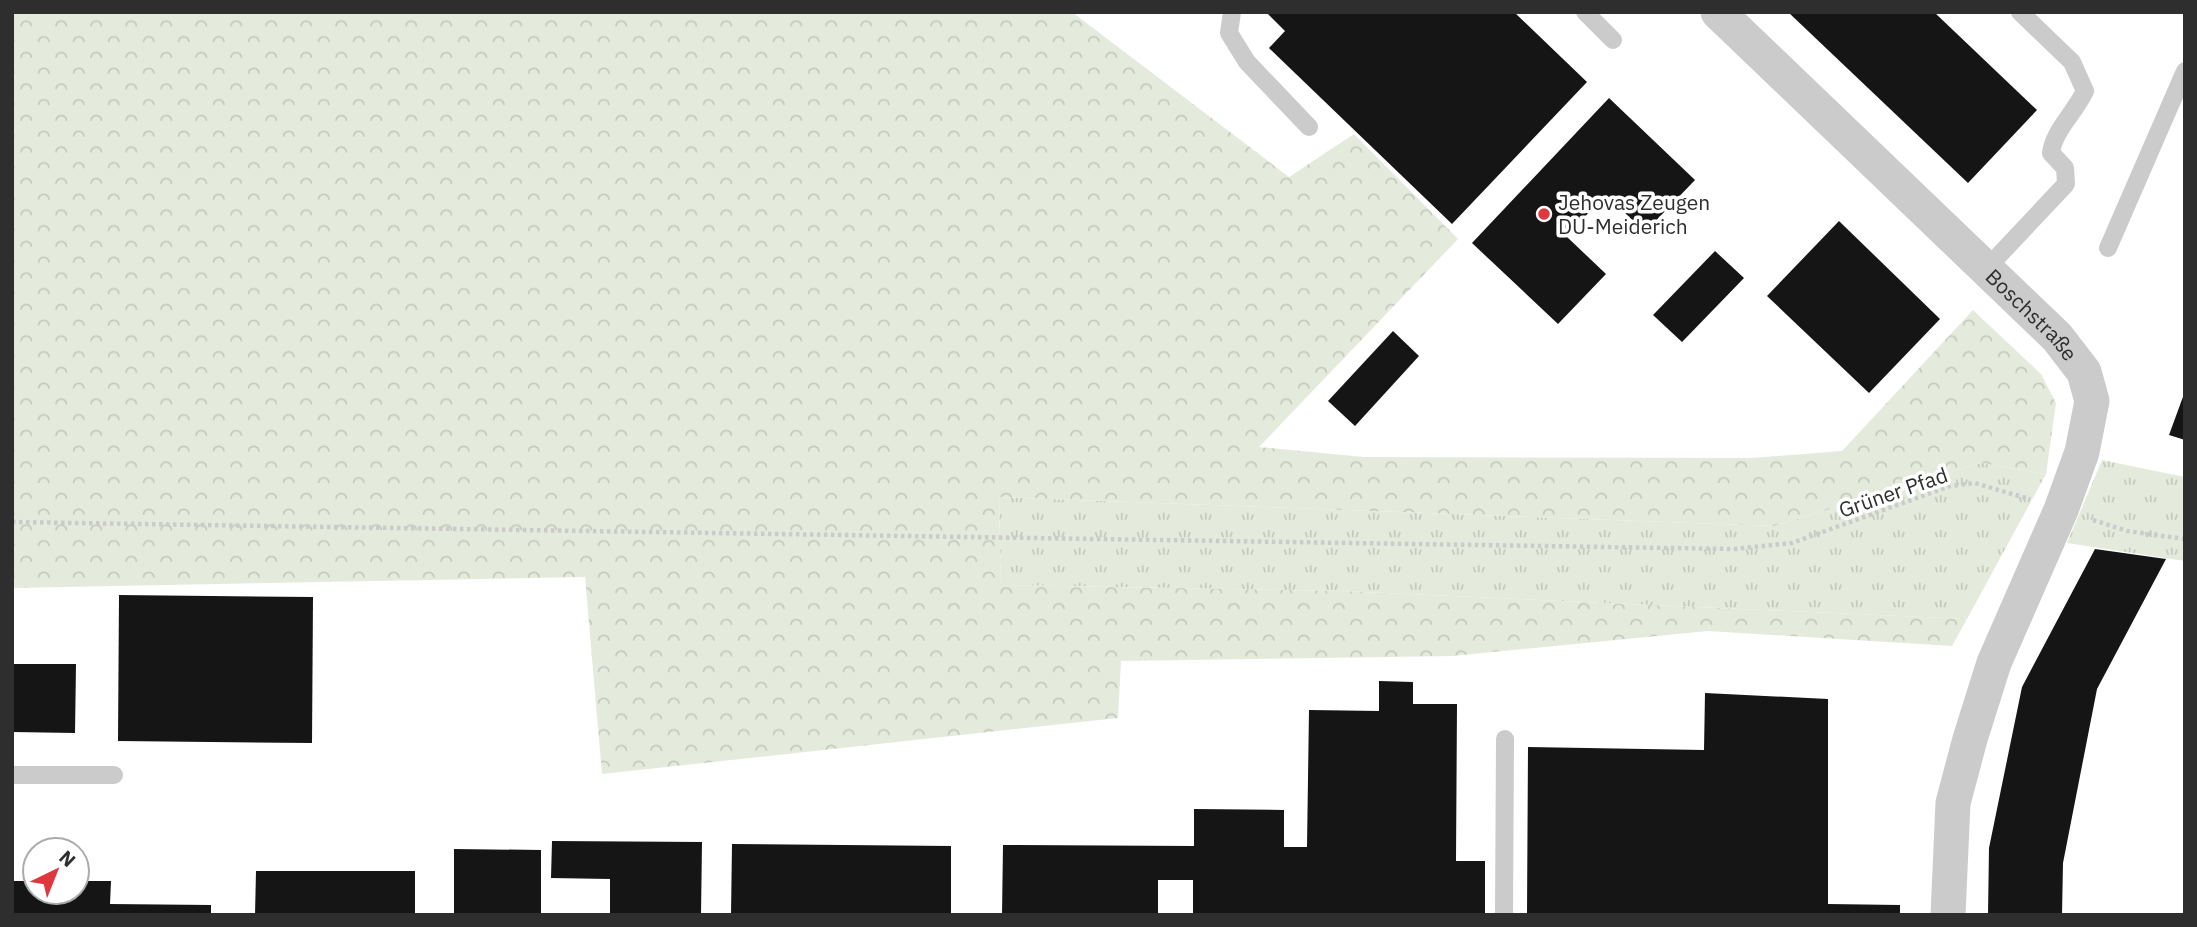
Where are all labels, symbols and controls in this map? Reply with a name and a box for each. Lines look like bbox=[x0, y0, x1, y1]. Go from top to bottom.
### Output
place label: Jehovas Zeugen DU-Meiderich bbox=[1558, 188, 1710, 240]
marker: Jehovas Zeugen DU-Meiderich bbox=[1536, 206, 1552, 222]
street label: Boschstraße bbox=[1980, 262, 2084, 366]
street label: Grüner Pfad bbox=[1835, 460, 1951, 524]
north arrow bbox=[21, 836, 91, 906]
text: N bbox=[54, 845, 81, 872]

